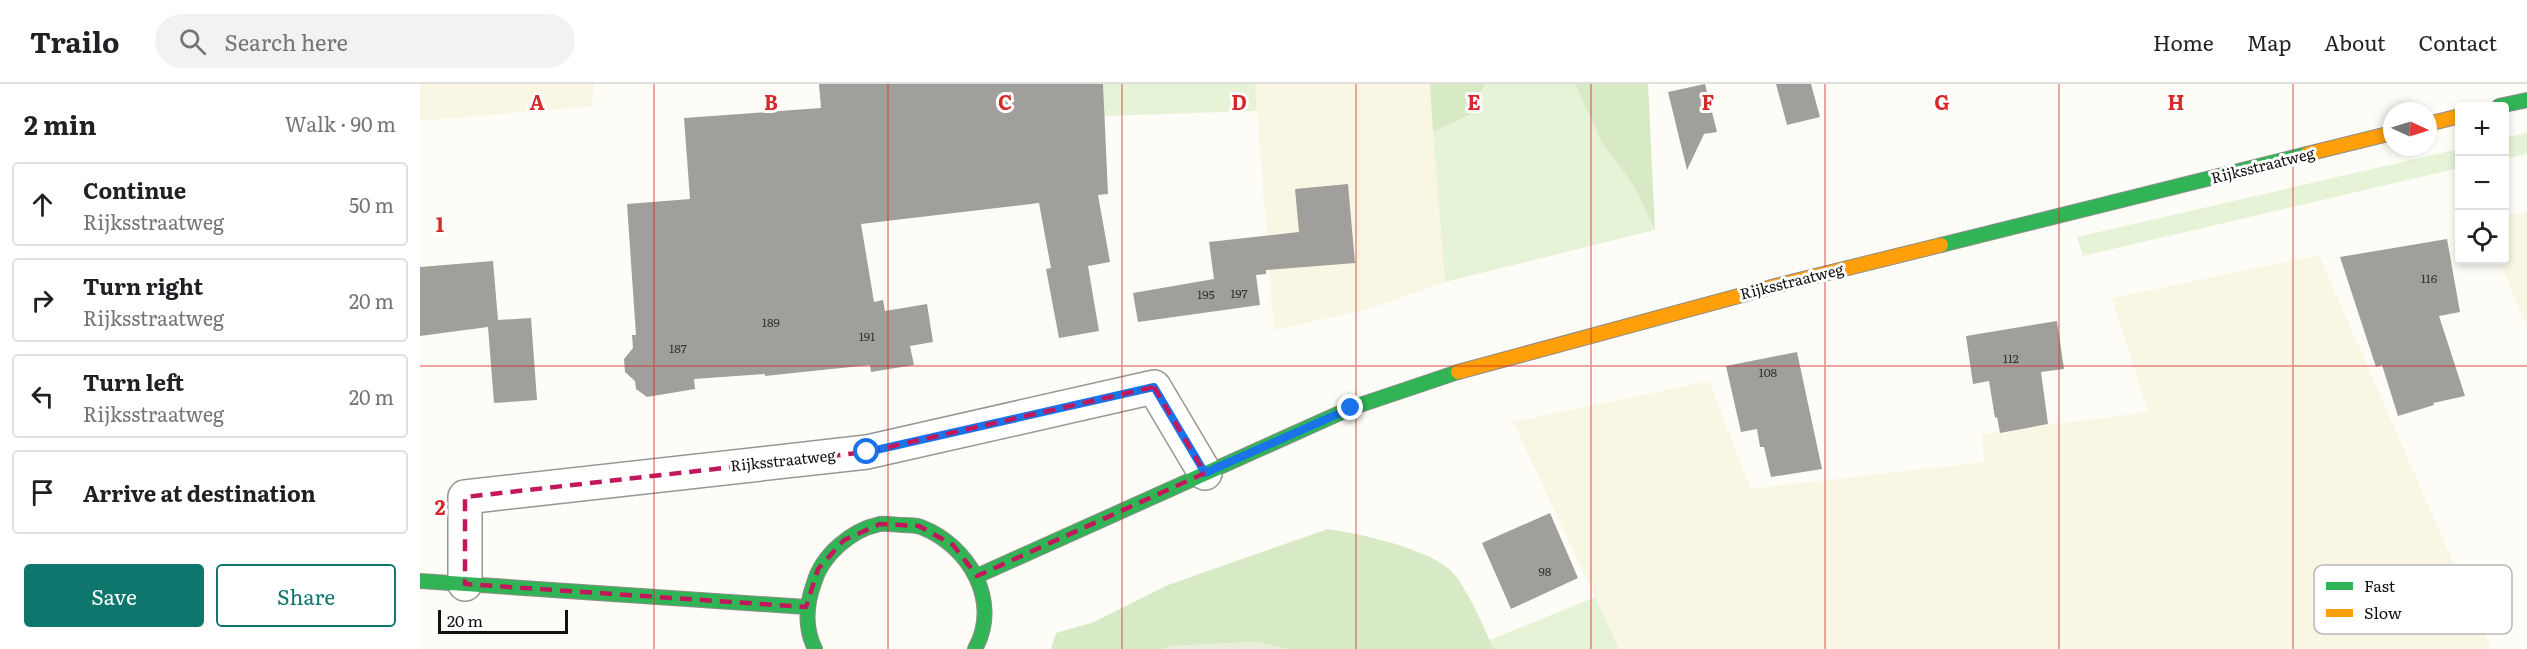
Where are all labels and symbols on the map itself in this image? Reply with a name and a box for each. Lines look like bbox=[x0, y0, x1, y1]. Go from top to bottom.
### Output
text: A bbox=[529, 86, 545, 116]
text: B bbox=[764, 86, 778, 116]
text: C bbox=[998, 86, 1012, 116]
text: D bbox=[1231, 86, 1247, 116]
text: E bbox=[1467, 86, 1481, 116]
text: F bbox=[1702, 86, 1715, 116]
text: G bbox=[1934, 86, 1950, 116]
text: H bbox=[2168, 86, 2184, 116]
north arrow bbox=[2383, 102, 2437, 156]
street label: Rijksstraatweg bbox=[2208, 140, 2317, 189]
text: 1 bbox=[436, 208, 444, 238]
street label: Rijksstraatweg bbox=[1737, 256, 1846, 305]
house number: 116 bbox=[2421, 269, 2438, 287]
house number: 197 bbox=[1230, 284, 1248, 302]
house number: 195 bbox=[1197, 285, 1215, 303]
house number: 189 bbox=[762, 313, 780, 331]
house number: 191 bbox=[859, 327, 875, 345]
house number: 187 bbox=[669, 339, 687, 357]
house number: 112 bbox=[2003, 349, 2019, 367]
house number: 108 bbox=[1759, 363, 1778, 381]
route end bbox=[1337, 394, 1363, 420]
route start bbox=[853, 438, 879, 464]
street label: Rijksstraatweg bbox=[729, 442, 837, 476]
text: 2 bbox=[435, 491, 446, 521]
house number: 98 bbox=[1539, 562, 1552, 580]
legend bbox=[2314, 565, 2512, 634]
text: Fast bbox=[2364, 573, 2396, 597]
text: Slow bbox=[2364, 600, 2402, 624]
scale bar bbox=[438, 607, 568, 634]

